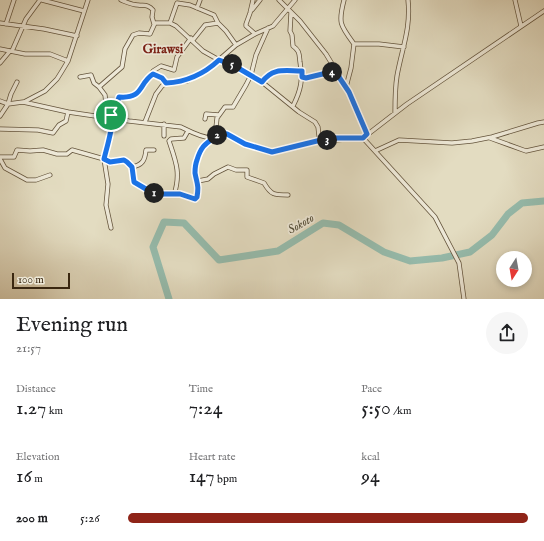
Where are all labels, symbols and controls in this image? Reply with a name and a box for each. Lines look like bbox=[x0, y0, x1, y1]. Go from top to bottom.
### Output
district label: Girawsi bbox=[143, 41, 184, 58]
pin: 5 bbox=[222, 54, 242, 74]
text: 5 bbox=[230, 57, 234, 71]
pin: 4 bbox=[322, 62, 342, 82]
text: 4 bbox=[329, 65, 335, 79]
pin bbox=[94, 98, 128, 132]
icon: arrive bbox=[100, 104, 122, 126]
pin: 2 bbox=[207, 125, 227, 145]
text: 2 bbox=[214, 128, 220, 142]
pin: 3 bbox=[317, 130, 337, 150]
text: 3 bbox=[325, 133, 329, 147]
pin: 1 bbox=[144, 183, 164, 203]
text: 1 bbox=[152, 186, 156, 200]
water label: Sokoto bbox=[285, 210, 317, 238]
north arrow bbox=[496, 251, 532, 287]
map controls bbox=[496, 251, 532, 287]
scale bar bbox=[12, 271, 70, 290]
text: 100 m bbox=[18, 273, 44, 287]
text: Evening run bbox=[16, 311, 128, 339]
button: share bbox=[486, 312, 528, 354]
text: 21:57 bbox=[16, 340, 41, 357]
text: Distance bbox=[16, 382, 56, 396]
text: Time bbox=[189, 382, 213, 396]
text: Pace bbox=[361, 382, 382, 396]
text: 1.27 bbox=[16, 396, 46, 421]
text: 7:24 bbox=[189, 396, 222, 421]
text: 5:50 bbox=[361, 396, 391, 421]
text: km bbox=[46, 404, 63, 418]
text: /km bbox=[391, 404, 411, 418]
text: Elevation bbox=[16, 450, 60, 464]
text: Heart rate bbox=[189, 450, 236, 464]
text: kcal bbox=[361, 450, 380, 464]
text: 16 bbox=[16, 464, 32, 489]
text: 147 bbox=[189, 464, 215, 489]
text: 94 bbox=[361, 464, 380, 489]
text: m bbox=[32, 472, 43, 486]
text: bpm bbox=[215, 472, 237, 486]
text: 200 m bbox=[16, 510, 48, 527]
text: 5:26 bbox=[80, 510, 100, 527]

